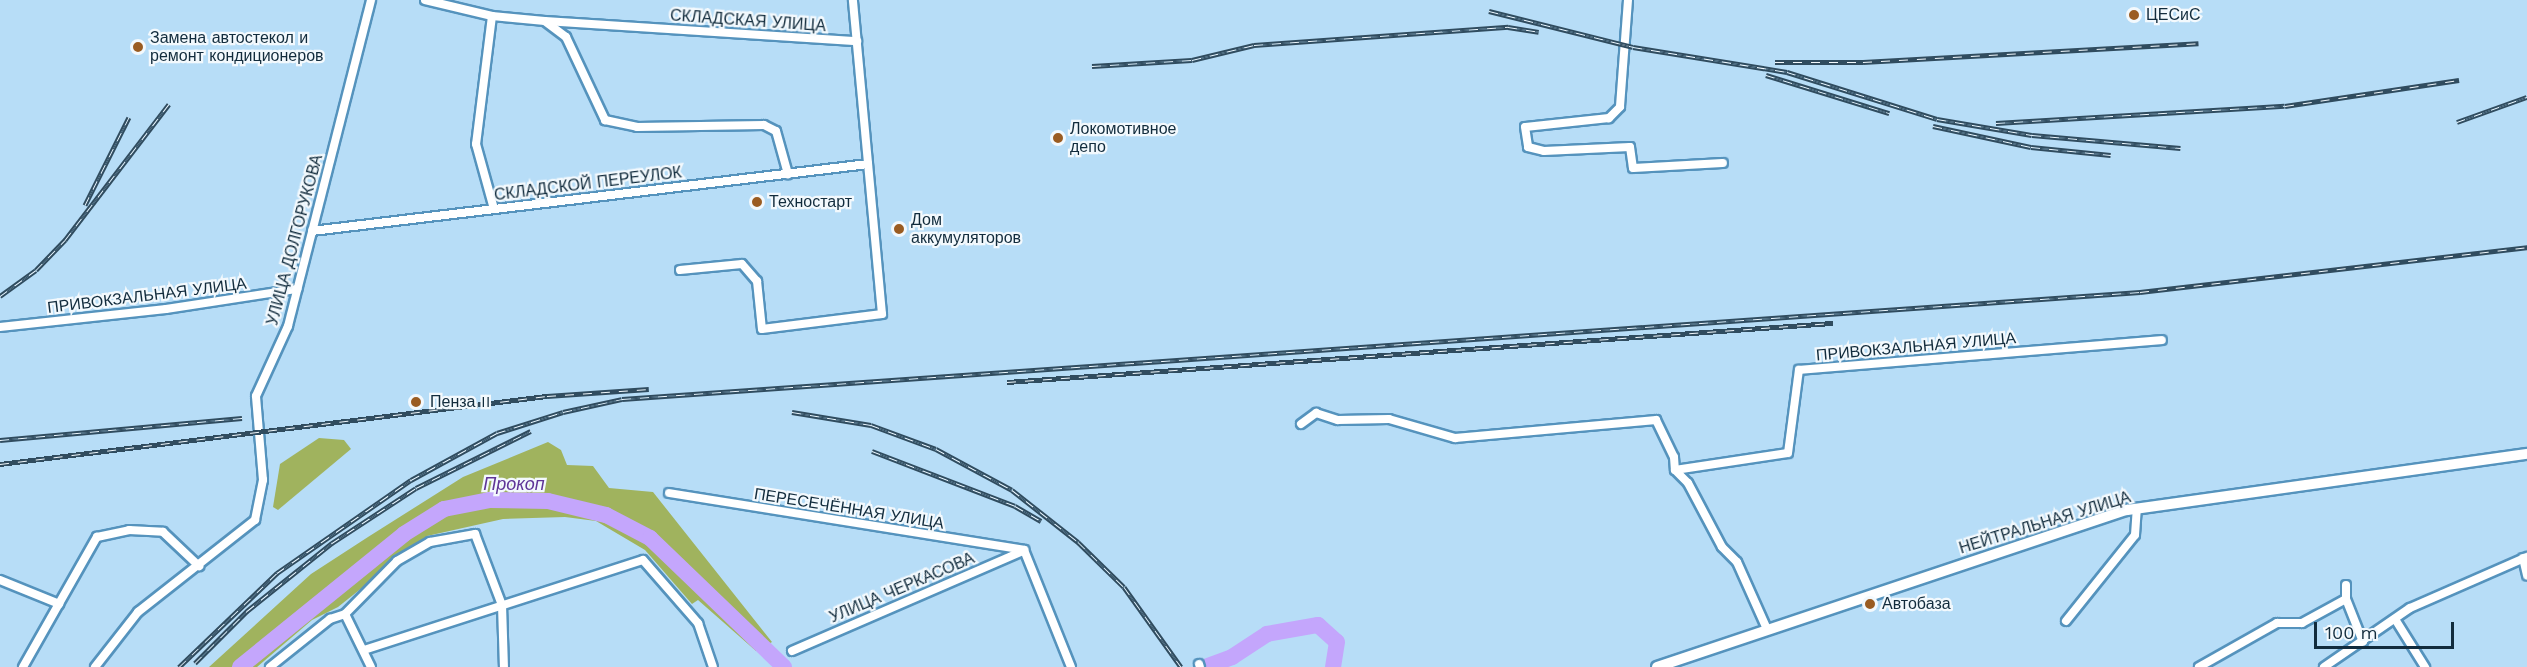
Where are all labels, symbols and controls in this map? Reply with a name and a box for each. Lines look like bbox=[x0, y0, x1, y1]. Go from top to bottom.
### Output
place label: ЦЕСиС bbox=[2146, 5, 2201, 25]
street label: СКЛАДСКАЯ УЛИЦА bbox=[669, 6, 827, 36]
marker: ЦЕСиС bbox=[2127, 8, 2141, 22]
place label: Замена автостекол и ремонт кондиционеров bbox=[150, 28, 324, 66]
marker: Замена автостекол и ремонт кондиционеров bbox=[131, 40, 145, 54]
place label: Локомотивное депо bbox=[1070, 119, 1176, 157]
marker: Локомотивное депо bbox=[1051, 131, 1065, 145]
street label: УЛИЦА ДОЛГОРУКОВА bbox=[263, 152, 327, 328]
street label: СКЛАДСКОЙ ПЕРЕУЛОК bbox=[493, 163, 683, 205]
place label: Техностарт bbox=[769, 192, 852, 212]
marker: Техностарт bbox=[750, 195, 764, 209]
place label: Дом аккумуляторов bbox=[911, 210, 1021, 248]
marker: Дом аккумуляторов bbox=[892, 222, 906, 236]
street label: ПРИВОКЗАЛЬНАЯ УЛИЦА bbox=[46, 274, 248, 318]
street label: ПРИВОКЗАЛЬНАЯ УЛИЦА bbox=[1815, 329, 2017, 365]
place label: Пенза II bbox=[430, 392, 490, 412]
marker: Пенза II bbox=[407, 393, 425, 411]
water label: Прокоп bbox=[483, 473, 545, 495]
street label: ПЕРЕСЕЧЁННАЯ УЛИЦА bbox=[753, 484, 945, 534]
street label: НЕЙТРАЛЬНАЯ УЛИЦА bbox=[1957, 488, 2133, 558]
street label: УЛИЦА ЧЕРКАСОВА bbox=[827, 549, 977, 627]
place label: Автобаза bbox=[1882, 594, 1951, 614]
marker: Автобаза bbox=[1863, 597, 1877, 611]
scale bar bbox=[2317, 610, 2456, 648]
text: 100 m bbox=[2325, 622, 2378, 643]

